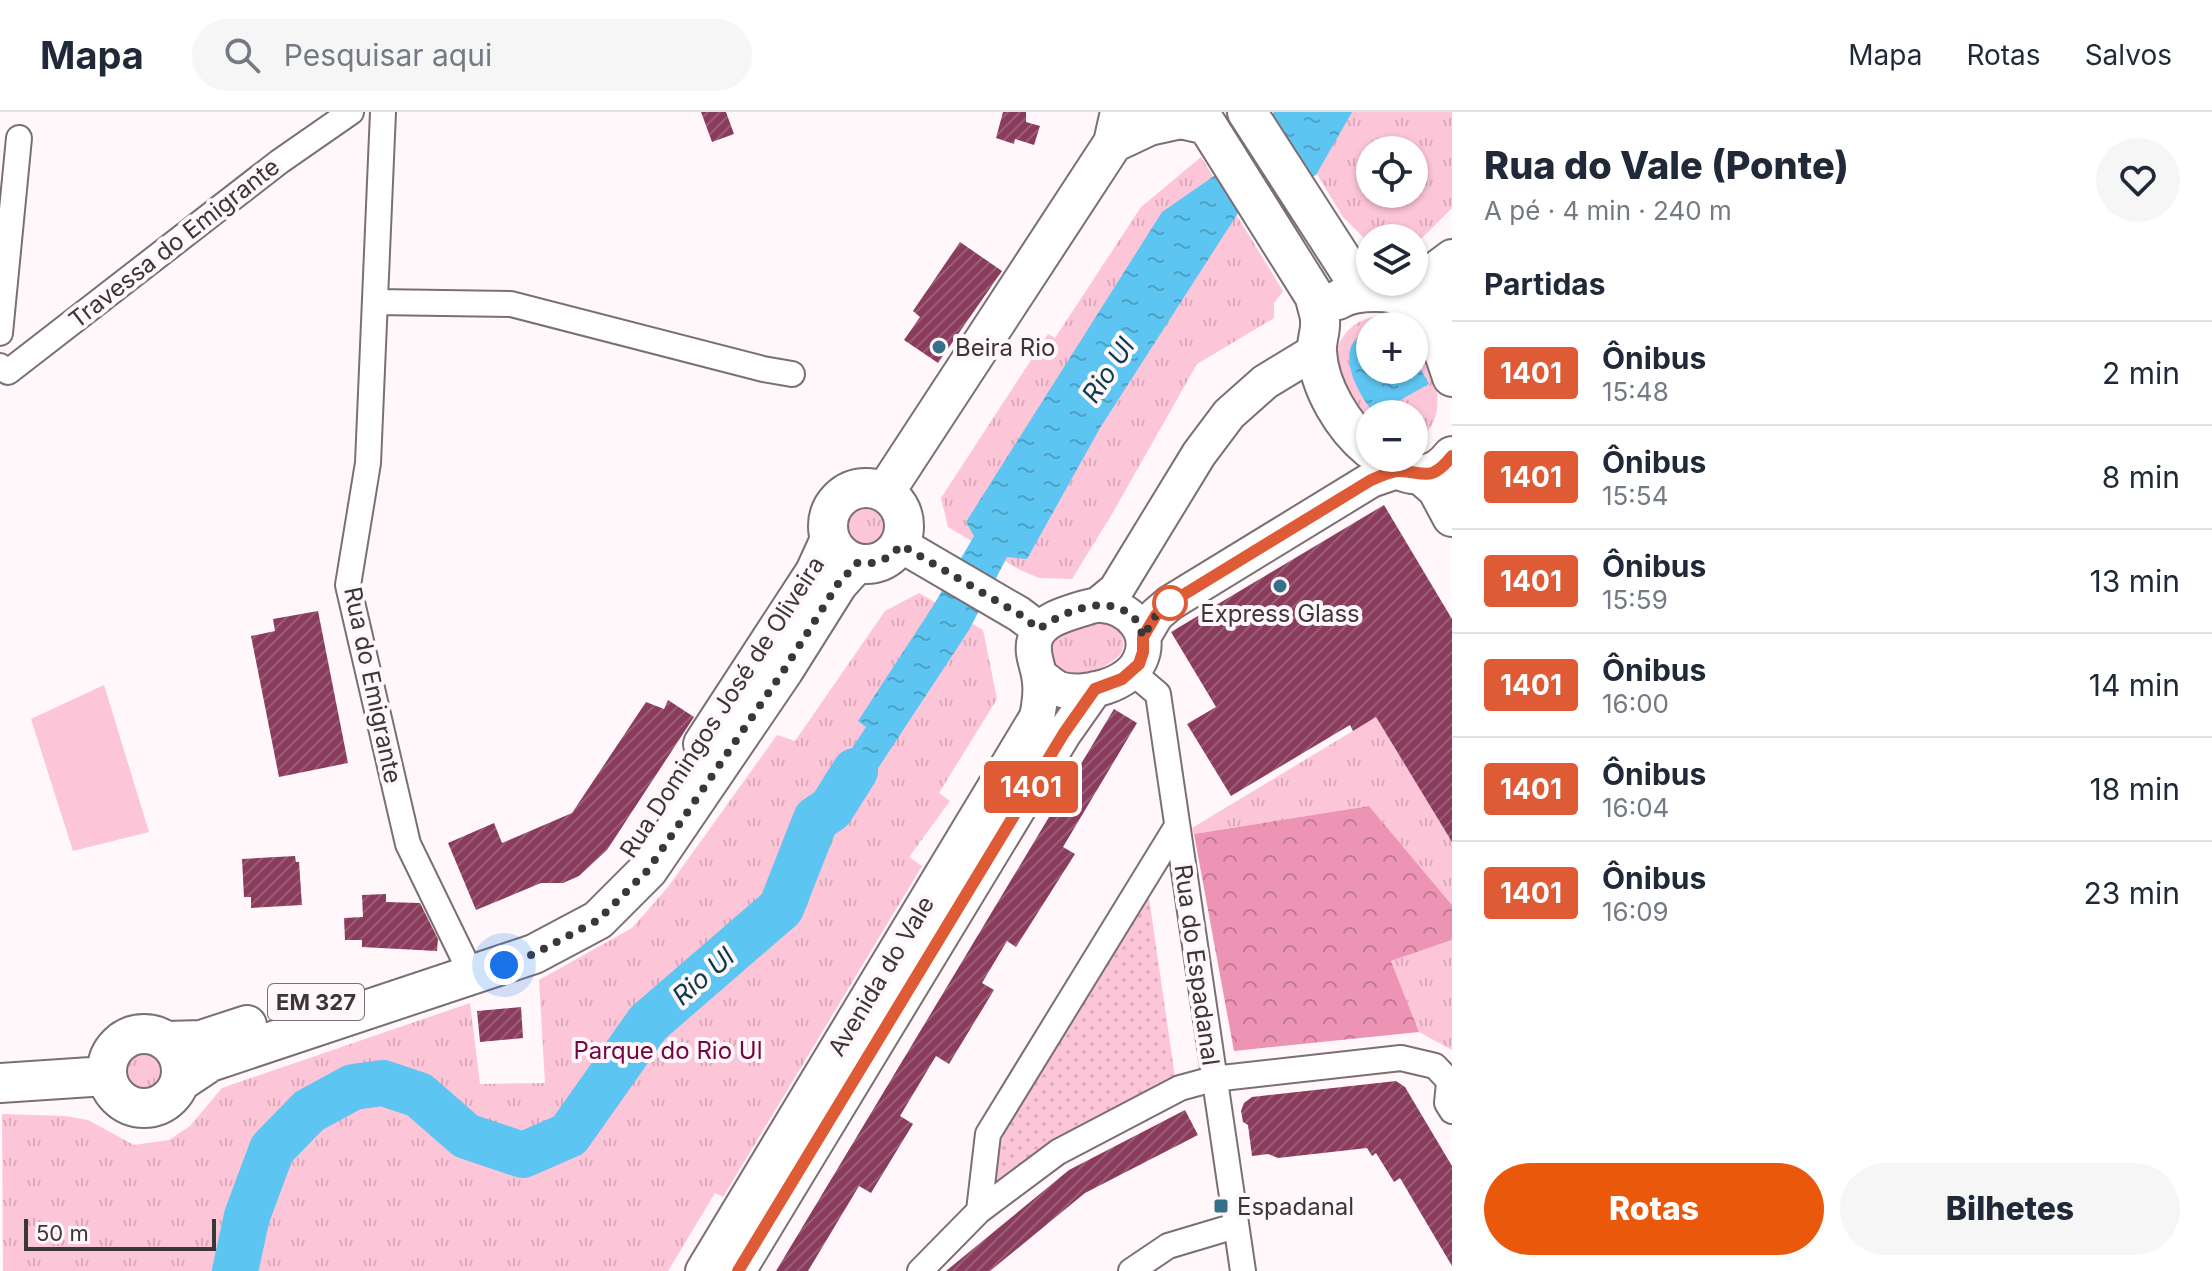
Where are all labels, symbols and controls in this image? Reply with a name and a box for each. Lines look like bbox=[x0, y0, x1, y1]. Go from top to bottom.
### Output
search box bbox=[192, 19, 752, 91]
text: Mapa bbox=[40, 32, 144, 78]
icon: search bbox=[220, 33, 264, 77]
text: Pesquisar aqui bbox=[284, 37, 492, 73]
text: Mapa bbox=[1848, 38, 1922, 72]
text: Rotas bbox=[1966, 38, 2041, 72]
text: Salvos bbox=[2085, 38, 2172, 72]
map controls bbox=[1356, 136, 1428, 472]
button: locate bbox=[1356, 136, 1428, 208]
button: heart bbox=[2096, 138, 2180, 222]
text: Rua do Vale (Ponte) bbox=[1484, 142, 1849, 188]
street label: Travessa do Emigrante bbox=[63, 152, 285, 334]
text: A pé · 4 min · 240 m bbox=[1484, 195, 1732, 226]
button: layers bbox=[1356, 224, 1428, 296]
text: Partidas bbox=[1484, 266, 1606, 302]
button: + bbox=[1356, 312, 1428, 384]
water label: Rio Ul bbox=[1075, 331, 1141, 408]
place label: Beira Rio bbox=[955, 333, 1055, 362]
marker: Beira Rio bbox=[930, 338, 948, 356]
text: Ônibus bbox=[1602, 340, 1706, 376]
text: 2 min bbox=[2102, 355, 2180, 391]
text: 1401 bbox=[1500, 356, 1562, 390]
text: 15:48 bbox=[1602, 376, 1669, 407]
button: − bbox=[1356, 400, 1428, 472]
text: Ônibus bbox=[1602, 444, 1706, 480]
text: 8 min bbox=[2102, 459, 2180, 495]
text: 1401 bbox=[1500, 460, 1562, 494]
text: 15:54 bbox=[1602, 480, 1668, 511]
text: Ônibus bbox=[1602, 548, 1706, 584]
street label: Rua Domingos José de Oliveira bbox=[614, 551, 830, 863]
text: 13 min bbox=[2090, 563, 2180, 599]
text: 1401 bbox=[1500, 564, 1562, 598]
marker: Express Glass bbox=[1271, 577, 1289, 595]
street label: Rua do Emigrante bbox=[338, 584, 408, 786]
text: 15:59 bbox=[1602, 584, 1668, 615]
unlabelled marker bbox=[1153, 586, 1187, 620]
place label: Express Glass bbox=[1200, 599, 1360, 628]
text: Ônibus bbox=[1602, 652, 1706, 688]
text: 14 min bbox=[2089, 667, 2180, 703]
text: 1401 bbox=[1500, 668, 1562, 702]
text: 16:00 bbox=[1602, 688, 1669, 719]
text: Ônibus bbox=[1602, 756, 1706, 792]
line badge: 1401 bbox=[975, 761, 1087, 813]
text: 1401 bbox=[1000, 770, 1062, 804]
text: 18 min bbox=[2090, 771, 2180, 807]
text: 1401 bbox=[1500, 772, 1562, 806]
text: 16:04 bbox=[1602, 792, 1669, 823]
text: Ônibus bbox=[1602, 860, 1706, 896]
street label: Rua do Espadanal bbox=[1169, 863, 1225, 1067]
text: 23 min bbox=[2083, 875, 2180, 911]
text: 1401 bbox=[1500, 876, 1562, 910]
street label: Avenida do Vale bbox=[822, 891, 940, 1061]
text: 16:09 bbox=[1602, 896, 1669, 927]
water label: Rio Ul bbox=[666, 940, 741, 1011]
your location bbox=[484, 945, 524, 985]
road number: EM 327 bbox=[268, 984, 364, 1020]
park label: Parque do Rio Ul bbox=[574, 1036, 762, 1065]
button: Rotas bbox=[1484, 1163, 1824, 1255]
button: Bilhetes bbox=[1840, 1163, 2180, 1255]
place label: Espadanal bbox=[1237, 1192, 1354, 1221]
marker: Espadanal bbox=[1212, 1197, 1230, 1215]
scale bar bbox=[24, 1215, 216, 1251]
text: 50 m bbox=[36, 1220, 89, 1246]

